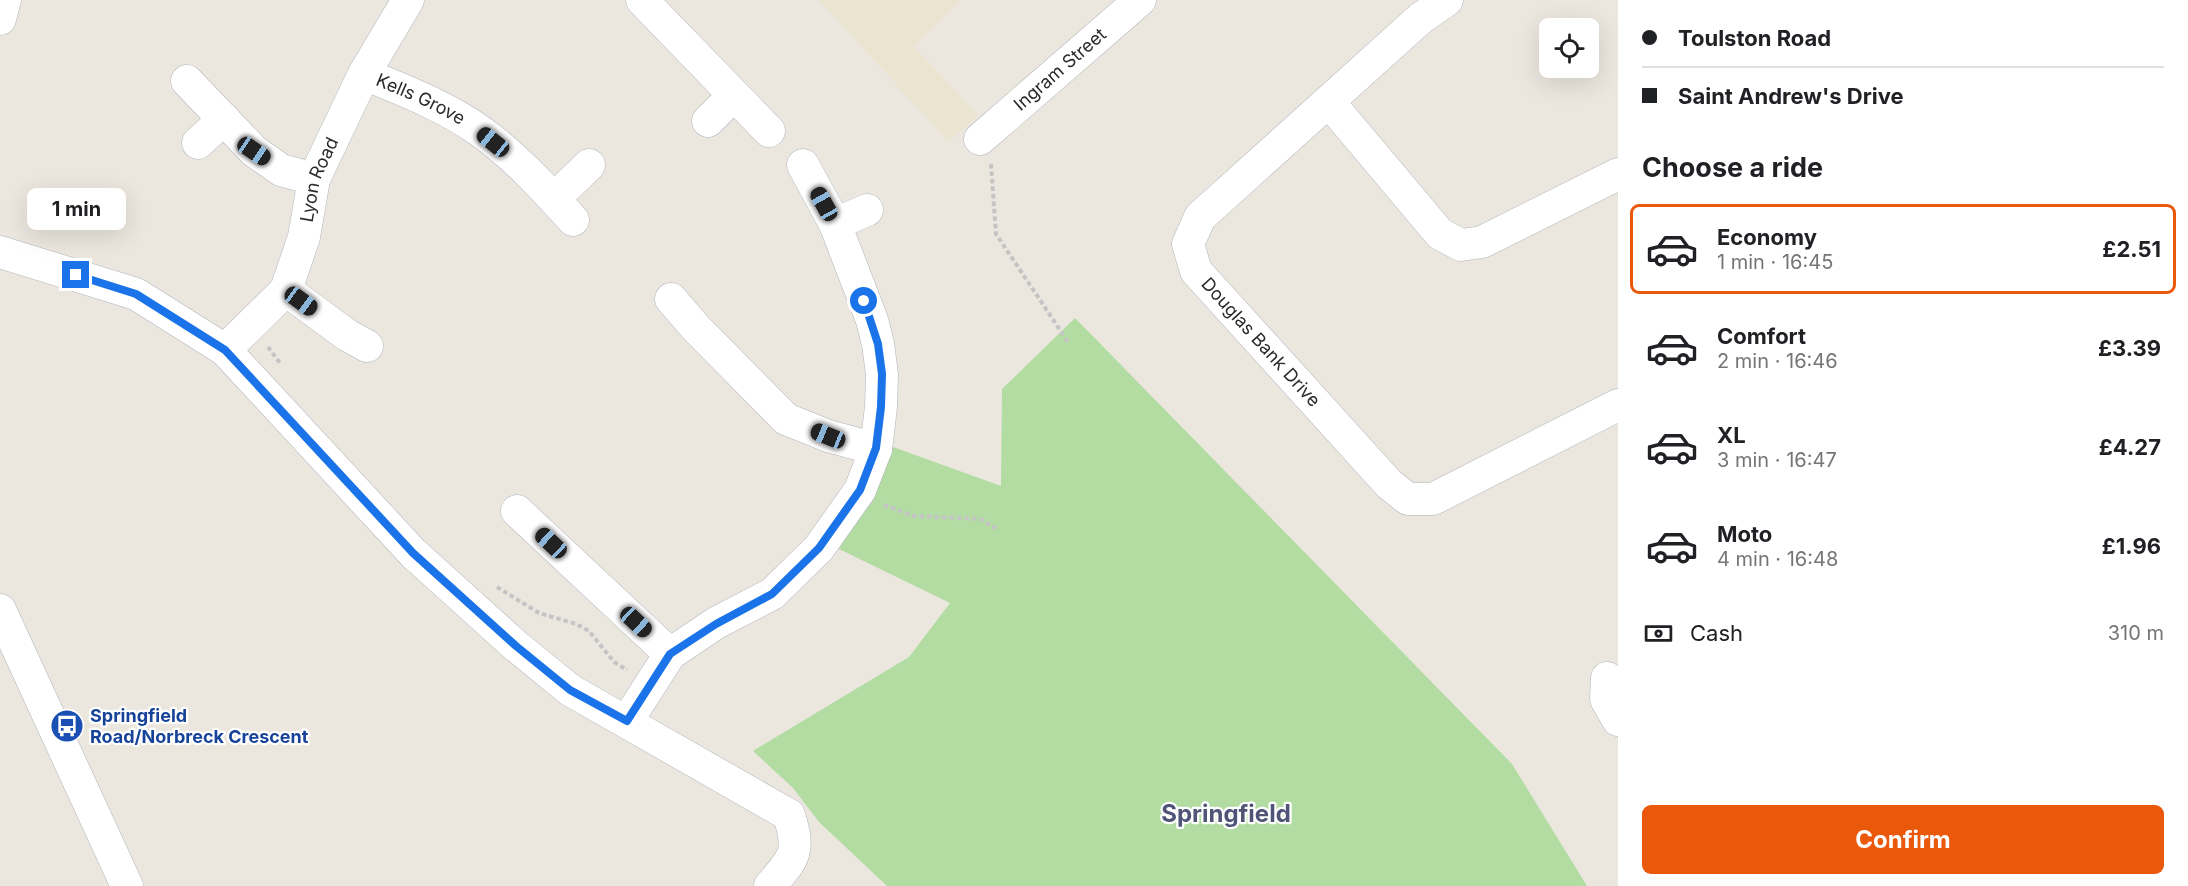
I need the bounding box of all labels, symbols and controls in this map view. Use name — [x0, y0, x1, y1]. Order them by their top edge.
map controls — [1539, 18, 1599, 78]
button: locate — [1539, 18, 1599, 78]
street label: Ingram Street — [1009, 23, 1110, 115]
text: Toulston Road — [1678, 25, 1831, 51]
street label: Kells Grove — [373, 69, 469, 129]
text: Saint Andrew's Drive — [1678, 83, 1904, 109]
car — [473, 124, 513, 160]
car — [234, 133, 274, 169]
street label: Lyon Road — [296, 134, 342, 224]
text: Choose a ride — [1642, 151, 1823, 184]
car — [807, 184, 841, 224]
callout: 1 min — [26, 188, 125, 230]
text: 1 min — [52, 197, 101, 221]
icon: car — [1645, 222, 1699, 276]
text: Economy — [1717, 224, 1817, 250]
text: £2.51 — [2102, 236, 2161, 262]
text: 1 min · 16:45 — [1717, 250, 1833, 274]
route end — [62, 261, 89, 288]
street label: Douglas Bank Drive — [1197, 273, 1325, 411]
car — [281, 283, 321, 319]
route start — [850, 287, 877, 314]
icon: car — [1645, 321, 1699, 375]
text: Comfort — [1717, 323, 1806, 349]
text: £3.39 — [2098, 335, 2161, 361]
text: 2 min · 16:46 — [1717, 349, 1838, 373]
icon: car — [1645, 420, 1699, 474]
car — [808, 421, 848, 451]
text: XL — [1717, 422, 1746, 448]
text: £4.27 — [2099, 434, 2161, 460]
text: 3 min · 16:47 — [1717, 448, 1837, 472]
icon: car — [1645, 519, 1699, 573]
text: Moto — [1717, 521, 1772, 547]
car — [532, 524, 570, 562]
text: £1.96 — [2102, 533, 2161, 559]
text: 4 min · 16:48 — [1717, 547, 1838, 571]
car — [617, 603, 655, 641]
icon: cash — [1642, 617, 1675, 650]
text: Cash — [1690, 620, 1743, 646]
text: 310 m — [2108, 621, 2164, 645]
place label: Springfield Road/Norbreck Crescent — [90, 705, 309, 747]
bus stop icon: Springfield Road/Norbreck Crescent — [49, 708, 85, 744]
district label: Springfield — [1161, 799, 1291, 828]
button: Confirm — [1642, 805, 2164, 874]

